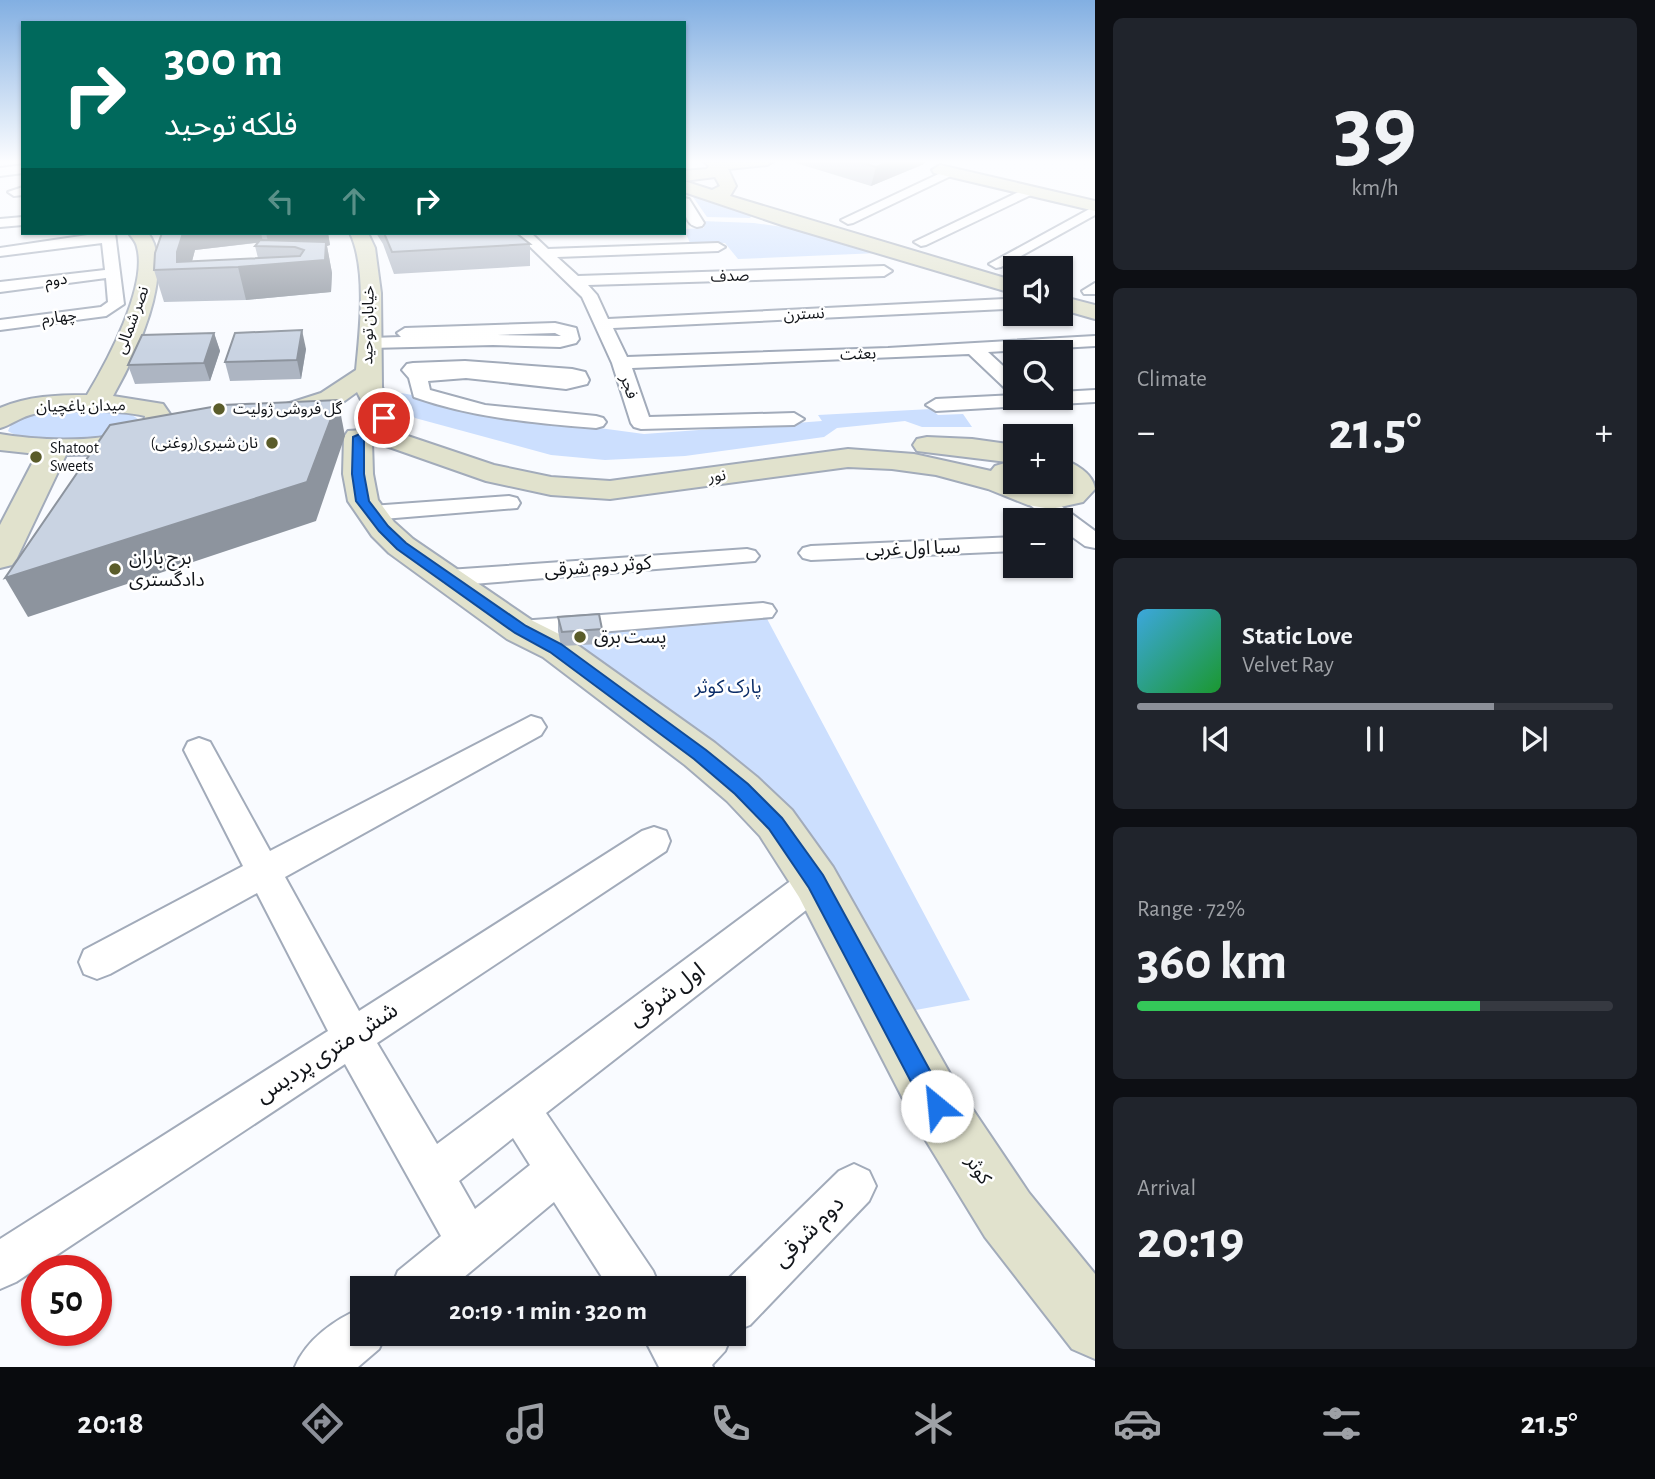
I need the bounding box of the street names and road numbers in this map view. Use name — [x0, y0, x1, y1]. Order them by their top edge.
street label: صدف — [710, 267, 750, 285]
street label: دوم — [44, 271, 69, 293]
street label: نصر شمالی — [112, 284, 153, 356]
street label: خیابان توحید — [359, 285, 378, 365]
street label: نسترن — [783, 305, 825, 324]
street label: چهارم — [41, 307, 78, 331]
street label: بعثت — [840, 345, 876, 363]
street label: فجر — [616, 372, 640, 401]
street label: میدان یاغچیان — [36, 397, 126, 417]
street label: نور — [706, 467, 727, 486]
street label: سبا اول غربی — [865, 538, 961, 561]
street label: کوثر دوم شرقی — [544, 554, 654, 584]
street label: اول شرقی — [624, 959, 710, 1032]
street label: شش متری پردیس — [252, 999, 403, 1109]
street label: کوثر — [960, 1151, 995, 1189]
street label: دوم شرقی — [769, 1192, 852, 1275]

